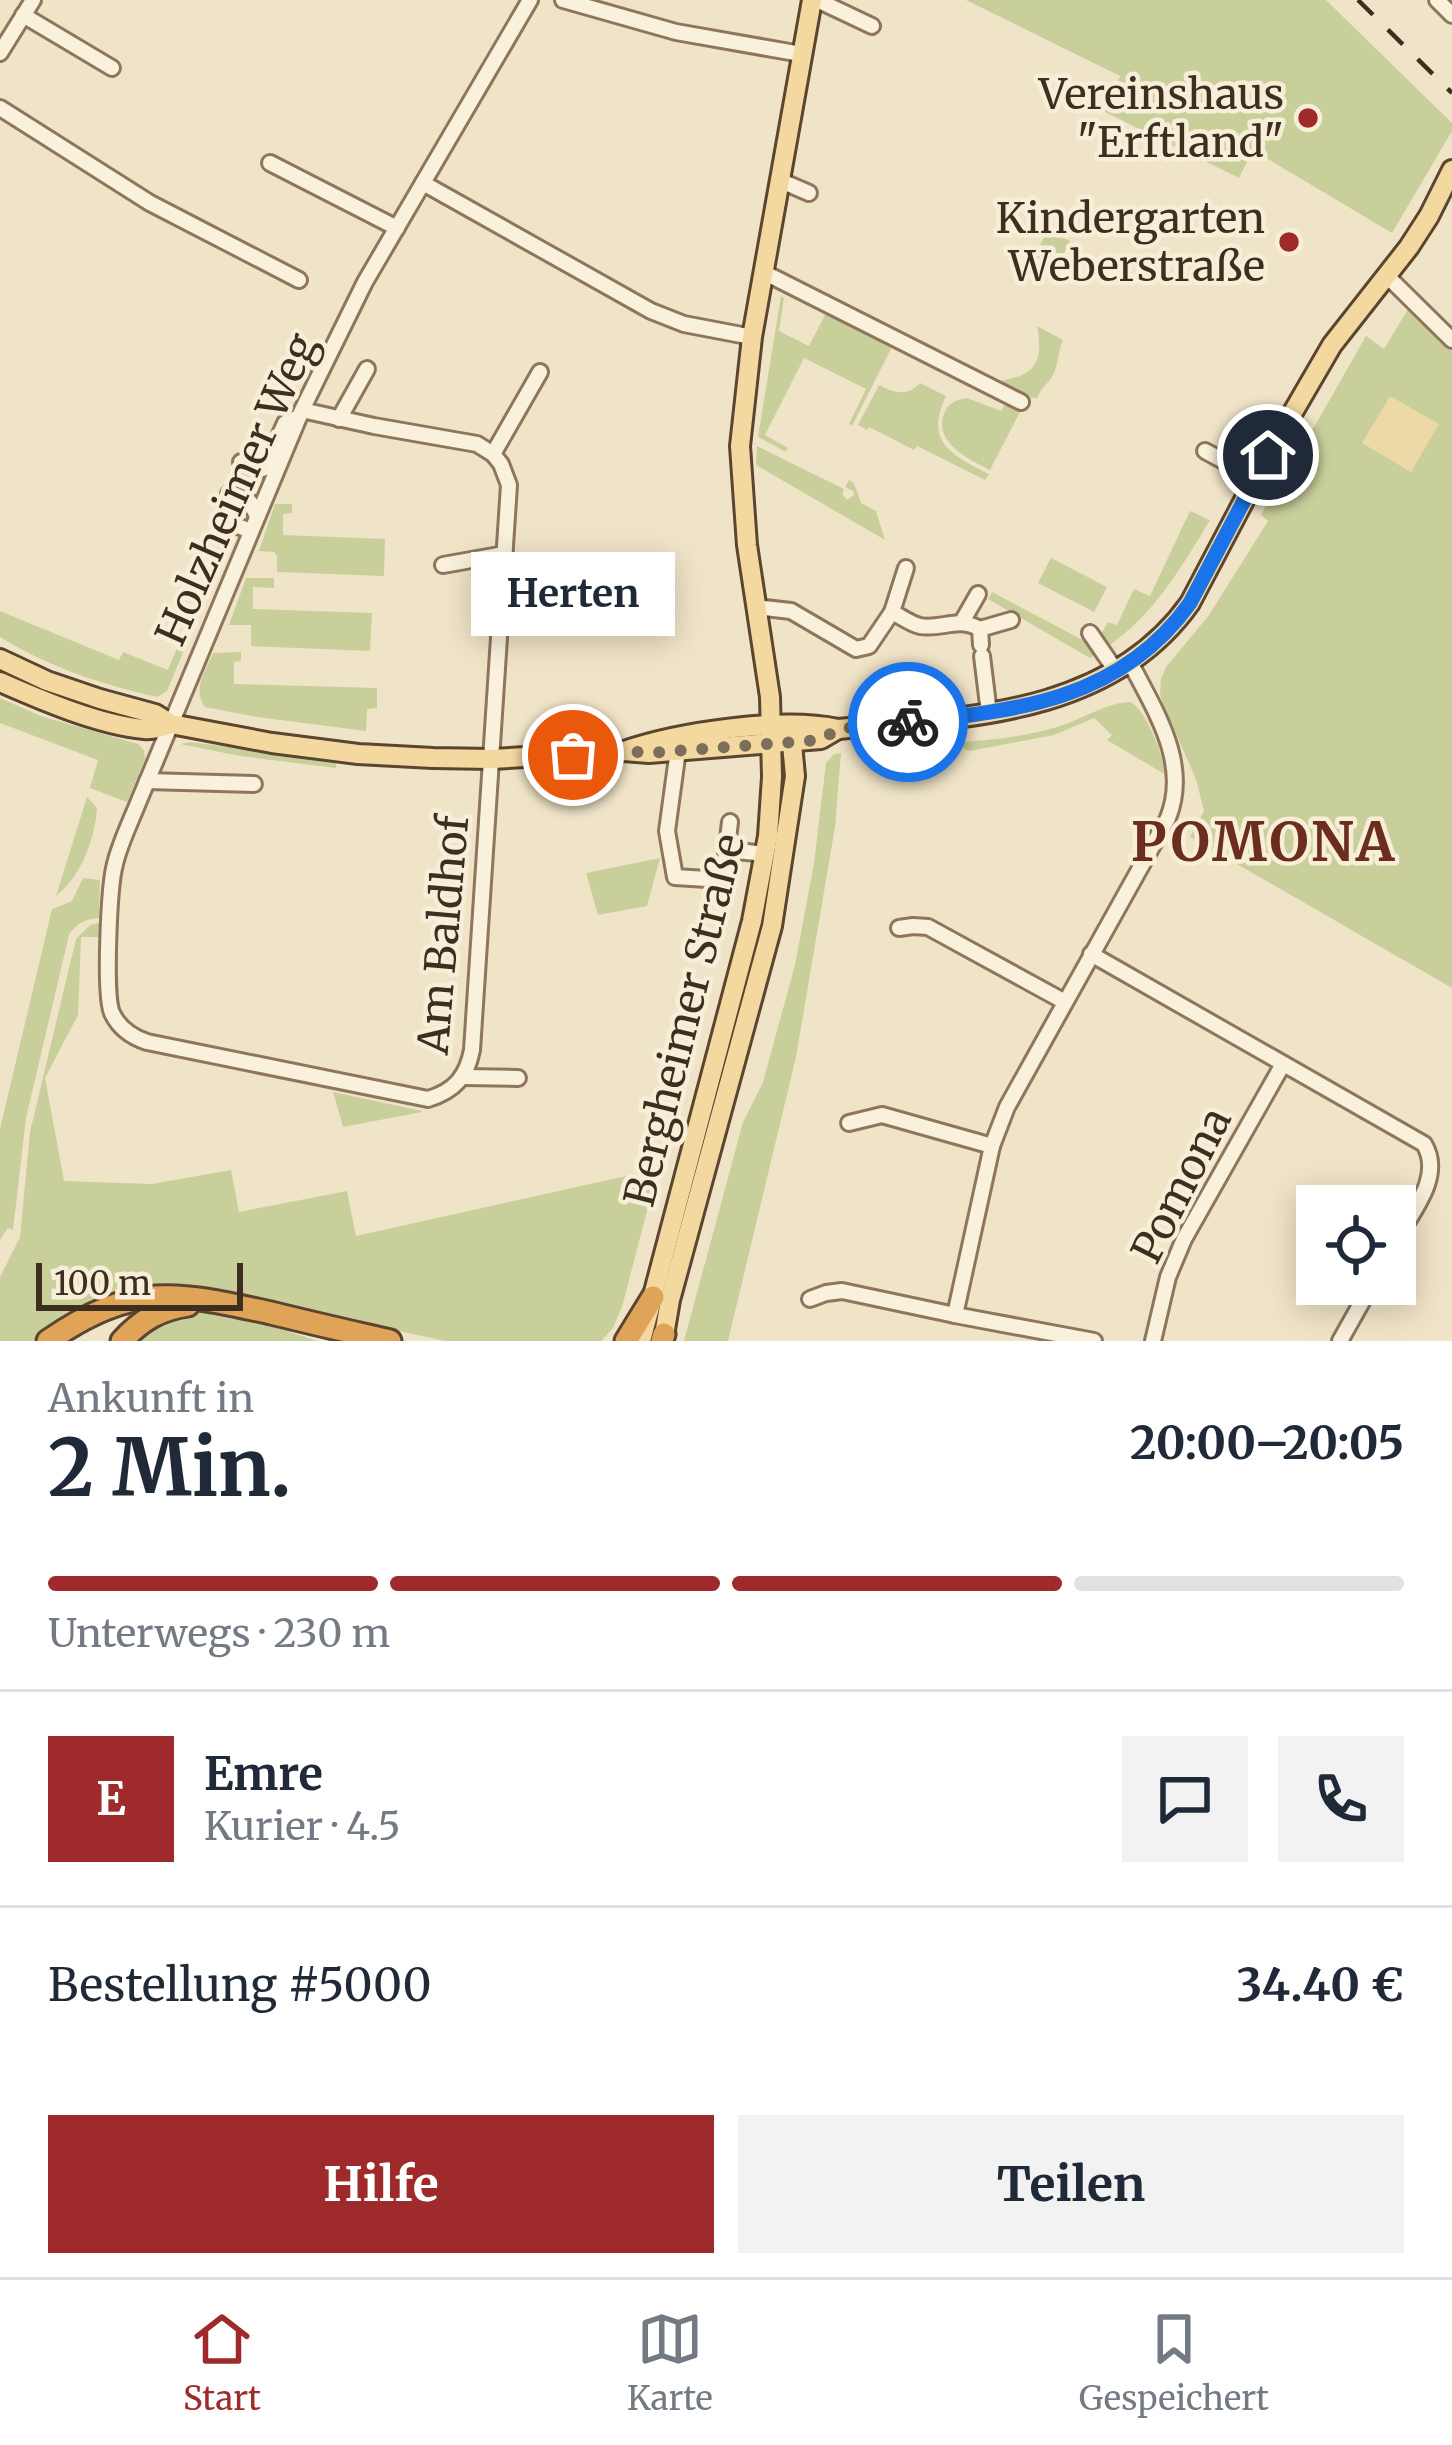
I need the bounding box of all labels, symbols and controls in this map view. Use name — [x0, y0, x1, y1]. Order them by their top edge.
place label: Vereinshaus "Erftland" — [1038, 68, 1284, 168]
marker: Vereinshaus "Erftland" — [1295, 105, 1321, 131]
place label: Kindergarten Weberstraße — [996, 192, 1265, 292]
marker: Kindergarten Weberstraße — [1276, 229, 1302, 255]
street label: Holzheimer Weg — [144, 325, 329, 653]
pin — [1217, 404, 1319, 506]
icon: home — [1235, 422, 1301, 488]
callout: Herten — [471, 551, 675, 635]
text: Herten — [507, 569, 639, 618]
courier — [848, 662, 968, 782]
icon: bike — [875, 689, 941, 755]
pin — [522, 704, 624, 806]
icon: bag — [540, 722, 606, 788]
district label: POMONA — [1131, 808, 1397, 876]
street label: Am Baldhof — [407, 811, 480, 1057]
street label: Bergheimer Straße — [613, 829, 756, 1212]
street label: Pomona — [1120, 1099, 1242, 1271]
map controls — [1296, 1185, 1416, 1305]
button: locate — [1296, 1185, 1416, 1305]
scale bar — [36, 1257, 243, 1310]
text: 100 m — [54, 1263, 151, 1304]
text: Ankunft in — [48, 1374, 254, 1423]
text: 20:00–20:05 — [1130, 1415, 1404, 1471]
text: 2 Min. — [48, 1419, 292, 1517]
text: Unterwegs · 230 m — [48, 1609, 390, 1658]
button: chat — [1122, 1736, 1248, 1862]
button: phone — [1278, 1736, 1404, 1862]
text: Emre — [204, 1746, 323, 1802]
text: E — [96, 1771, 126, 1827]
text: Kurier · 4.5 — [204, 1802, 401, 1851]
text: Bestellung #5000 — [48, 1957, 431, 2013]
text: 34.40 € — [1236, 1957, 1404, 2013]
button: Hilfe — [48, 2115, 714, 2253]
button: Teilen — [738, 2115, 1404, 2253]
tab: Start — [183, 2306, 261, 2419]
tab: Karte — [627, 2306, 713, 2419]
tab: Gespeichert — [1079, 2306, 1269, 2419]

